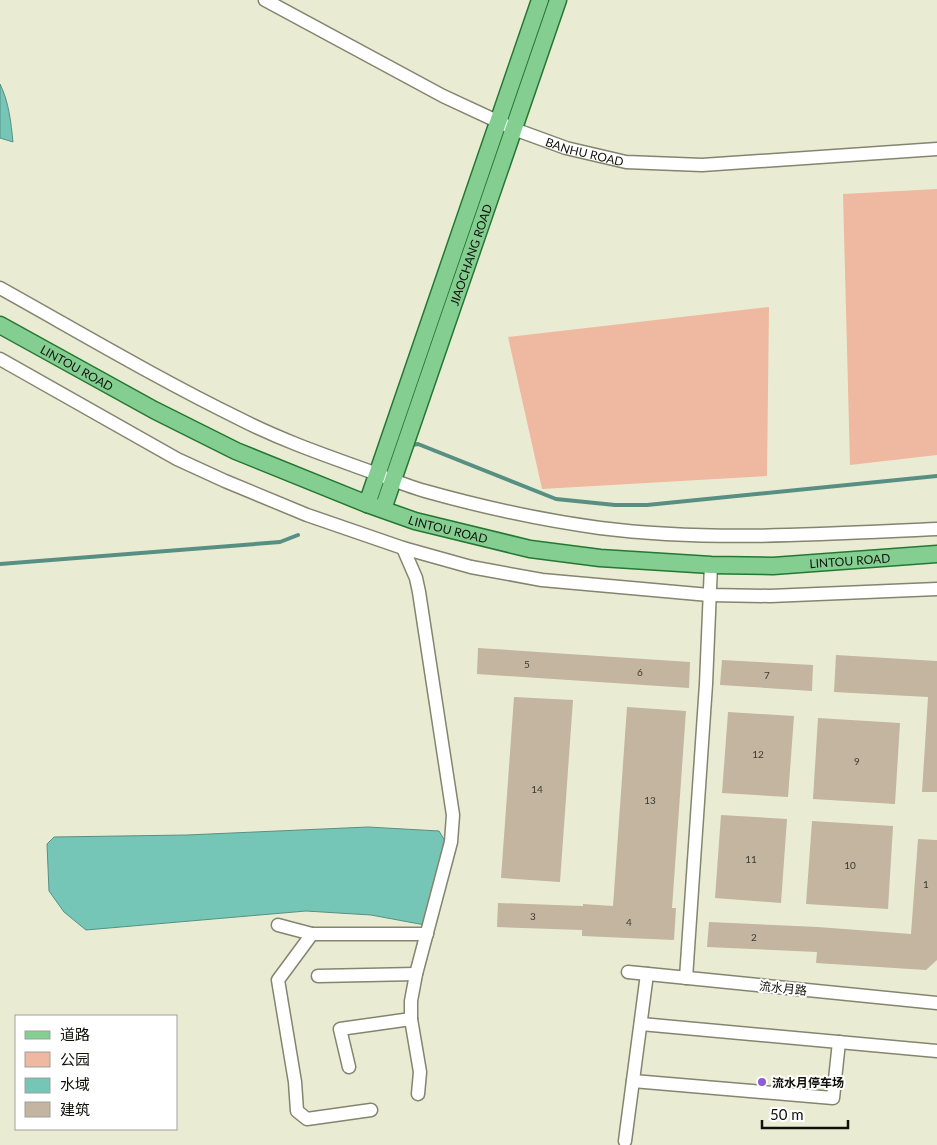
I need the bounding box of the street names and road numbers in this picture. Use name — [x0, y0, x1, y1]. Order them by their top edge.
street label: BANHU ROAD — [544, 134, 625, 169]
street label: JIAOCHANG ROAD — [446, 202, 495, 307]
street label: LINTOU ROAD — [38, 341, 116, 394]
street label: LINTOU ROAD — [407, 512, 489, 546]
street label: LINTOU ROAD — [809, 550, 891, 571]
street label: 流水月路 — [758, 978, 808, 998]

